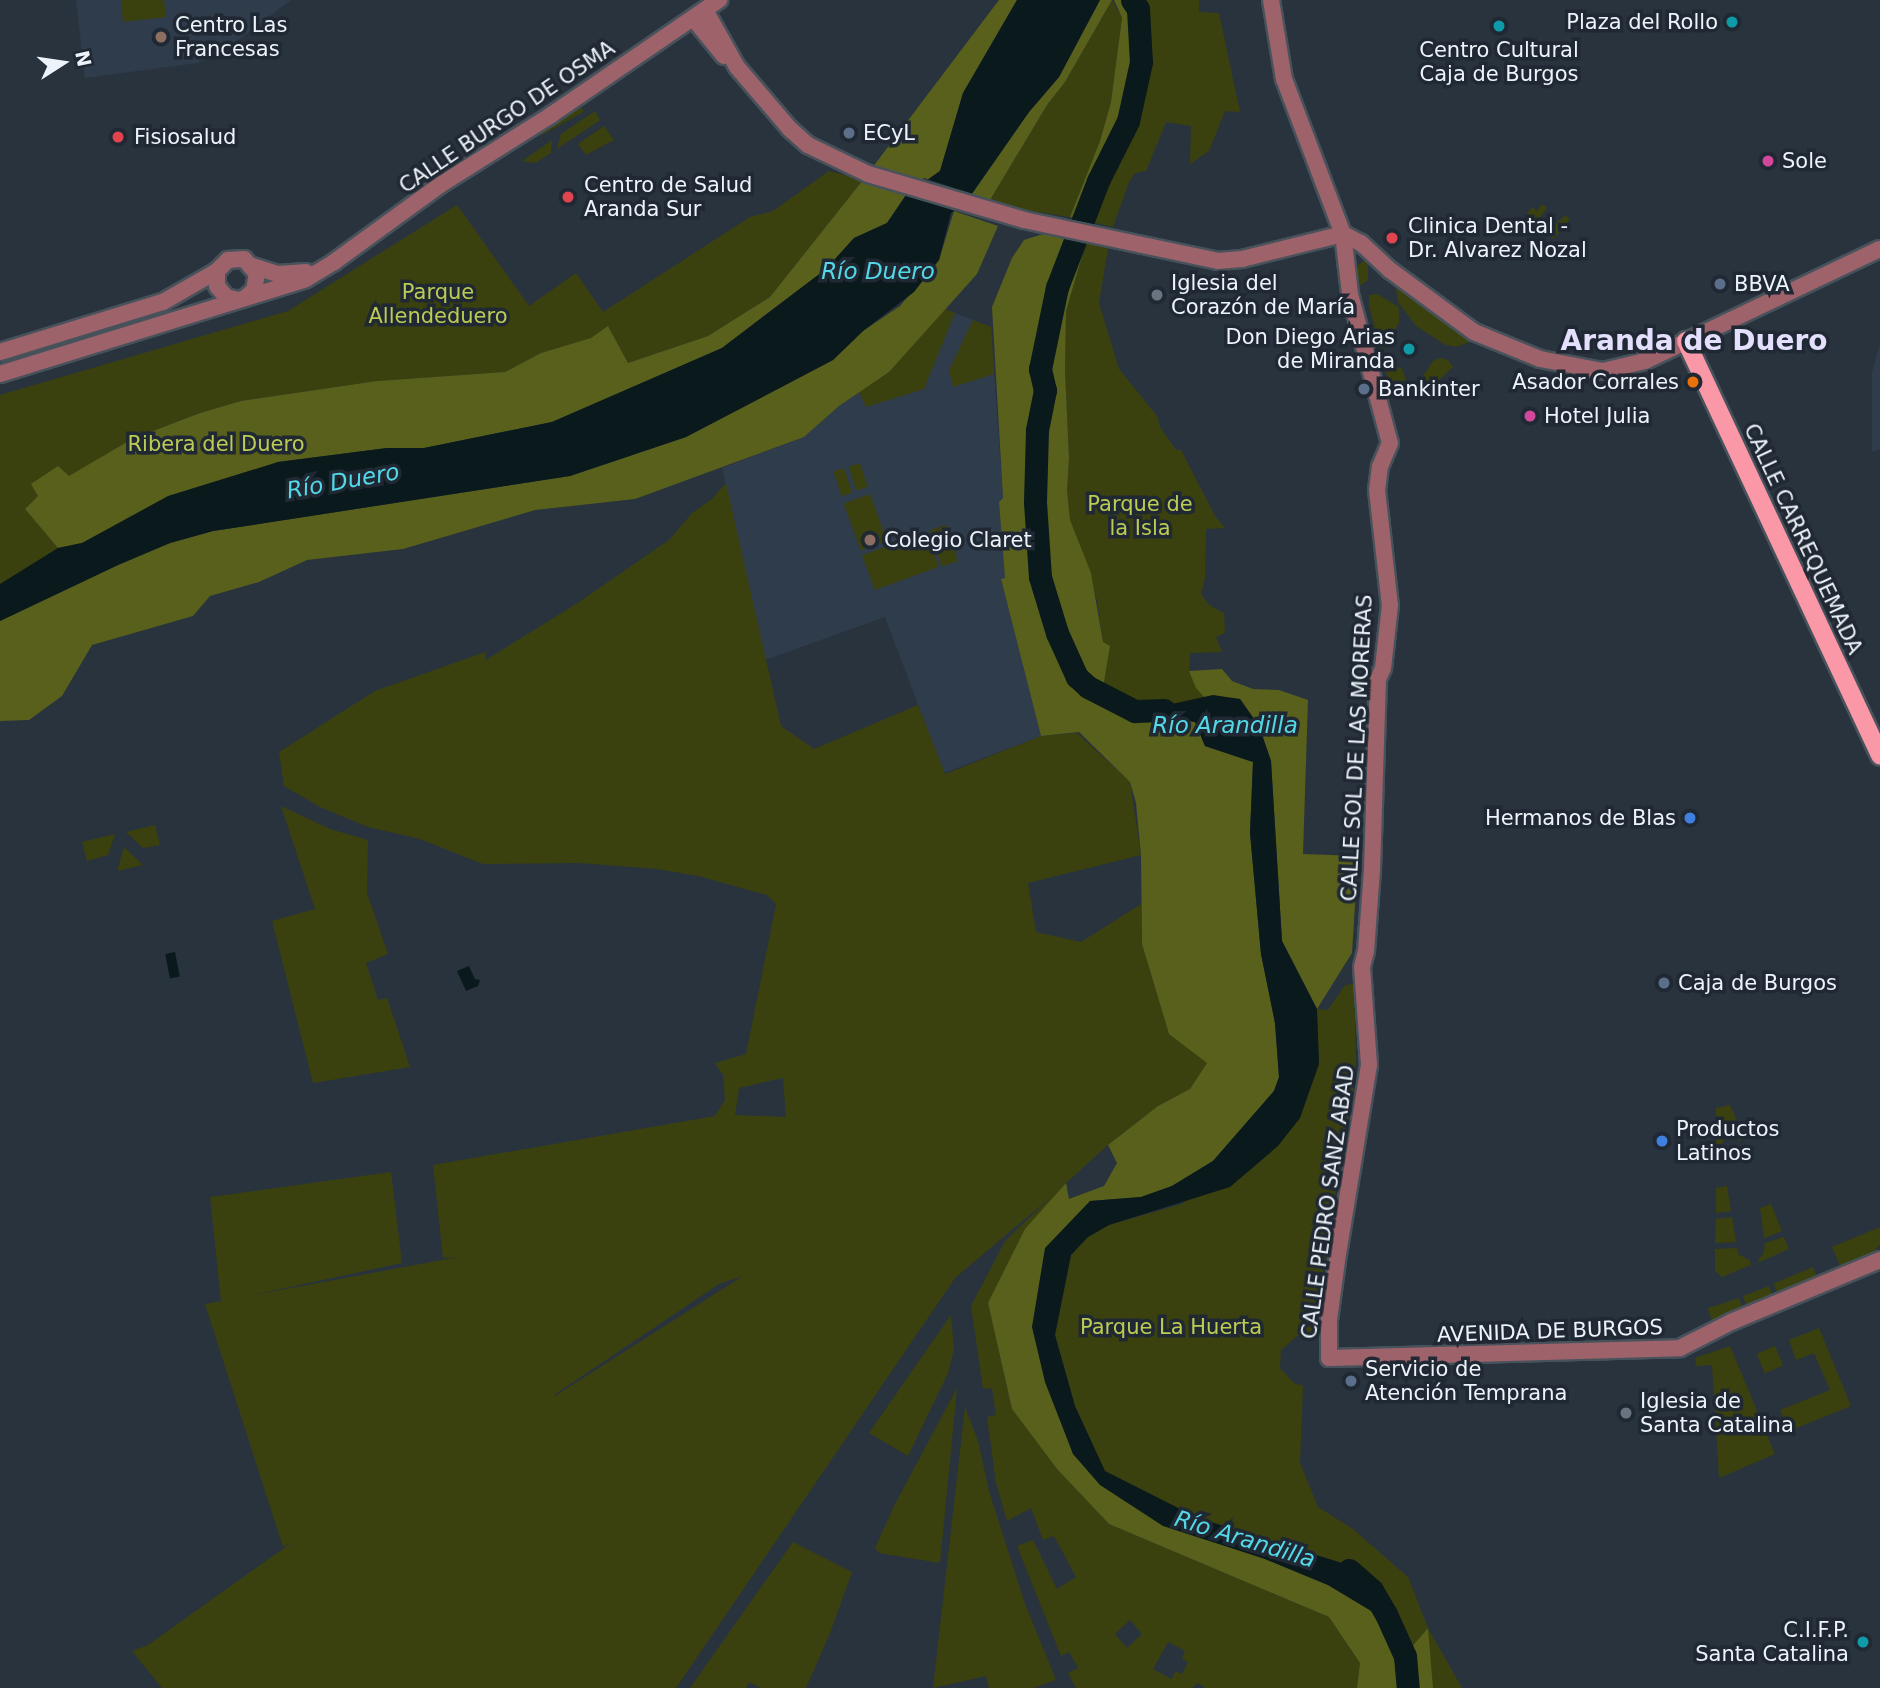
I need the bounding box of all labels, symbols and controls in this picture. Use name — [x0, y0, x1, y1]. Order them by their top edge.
place label: Plaza del Rollo — [1566, 9, 1718, 35]
place label: Centro Las Francesas — [175, 12, 287, 62]
marker: Plaza del Rollo — [1724, 14, 1740, 30]
marker: Centro Cultural Caja de Burgos — [1491, 18, 1507, 34]
north arrow — [28, 28, 98, 98]
marker: Centro Las Francesas — [153, 29, 169, 45]
street label: CALLE BURGO DE OSMA — [394, 35, 620, 199]
place label: Centro Cultural Caja de Burgos — [1419, 37, 1579, 87]
text: N — [71, 49, 96, 69]
place label: ECyL — [863, 120, 915, 146]
place label: Fisiosalud — [134, 124, 236, 150]
marker: ECyL — [841, 125, 857, 141]
marker: Fisiosalud — [108, 127, 128, 147]
place label: Sole — [1782, 148, 1827, 174]
marker: Sole — [1760, 153, 1776, 169]
place label: Centro de Salud Aranda Sur — [584, 172, 752, 222]
marker: Centro de Salud Aranda Sur — [558, 187, 578, 207]
place label: Clinica Dental - Dr. Alvarez Nozal — [1408, 213, 1587, 263]
marker: Clinica Dental - Dr. Alvarez Nozal — [1382, 228, 1402, 248]
water label: Río Duero — [821, 257, 935, 285]
place label: Iglesia del Corazón de María — [1171, 270, 1355, 320]
place label: BBVA — [1734, 271, 1790, 297]
marker: BBVA — [1712, 276, 1728, 292]
park label: Parque Allendeduero — [368, 279, 508, 329]
marker: Iglesia del Corazón de María — [1149, 287, 1165, 303]
place label: Don Diego Arias de Miranda — [1226, 324, 1395, 374]
district label: Aranda de Duero — [1561, 324, 1827, 358]
marker: Don Diego Arias de Miranda — [1401, 341, 1417, 357]
place label: Asador Corrales — [1512, 369, 1679, 395]
marker: Asador Corrales — [1685, 374, 1701, 390]
place label: Bankinter — [1378, 376, 1480, 402]
marker: Bankinter — [1356, 381, 1372, 397]
place label: Hotel Julia — [1544, 403, 1650, 429]
marker: Hotel Julia — [1522, 408, 1538, 424]
street label: CALLE CARREQUEMADA — [1738, 420, 1868, 658]
park label: Ribera del Duero — [127, 431, 305, 457]
water label: Río Duero — [285, 458, 401, 504]
park label: Parque de la Isla — [1087, 491, 1193, 541]
place label: Colegio Claret — [884, 527, 1032, 553]
marker: Colegio Claret — [862, 532, 878, 548]
street label: CALLE SOL DE LAS MORERAS — [1336, 594, 1378, 902]
water label: Río Arandilla — [1152, 711, 1298, 739]
place label: Hermanos de Blas — [1485, 805, 1676, 831]
marker: Hermanos de Blas — [1682, 810, 1698, 826]
place label: Caja de Burgos — [1678, 970, 1837, 996]
marker: Caja de Burgos — [1656, 975, 1672, 991]
street label: CALLE PEDRO SANZ ABAD — [1296, 1063, 1360, 1341]
place label: Productos Latinos — [1676, 1116, 1780, 1166]
marker: Productos Latinos — [1654, 1133, 1670, 1149]
park label: Parque La Huerta — [1080, 1314, 1262, 1340]
street label: AVENIDA DE BURGOS — [1437, 1314, 1663, 1348]
place label: Servicio de Atención Temprana — [1365, 1356, 1567, 1406]
marker: Servicio de Atención Temprana — [1343, 1373, 1359, 1389]
place label: Iglesia de Santa Catalina — [1640, 1388, 1794, 1438]
marker: Iglesia de Santa Catalina — [1618, 1405, 1634, 1421]
water label: Río Arandilla — [1171, 1505, 1319, 1573]
place label: C.I.F.P. Santa Catalina — [1695, 1617, 1849, 1667]
marker: C.I.F.P. Santa Catalina — [1855, 1634, 1871, 1650]

